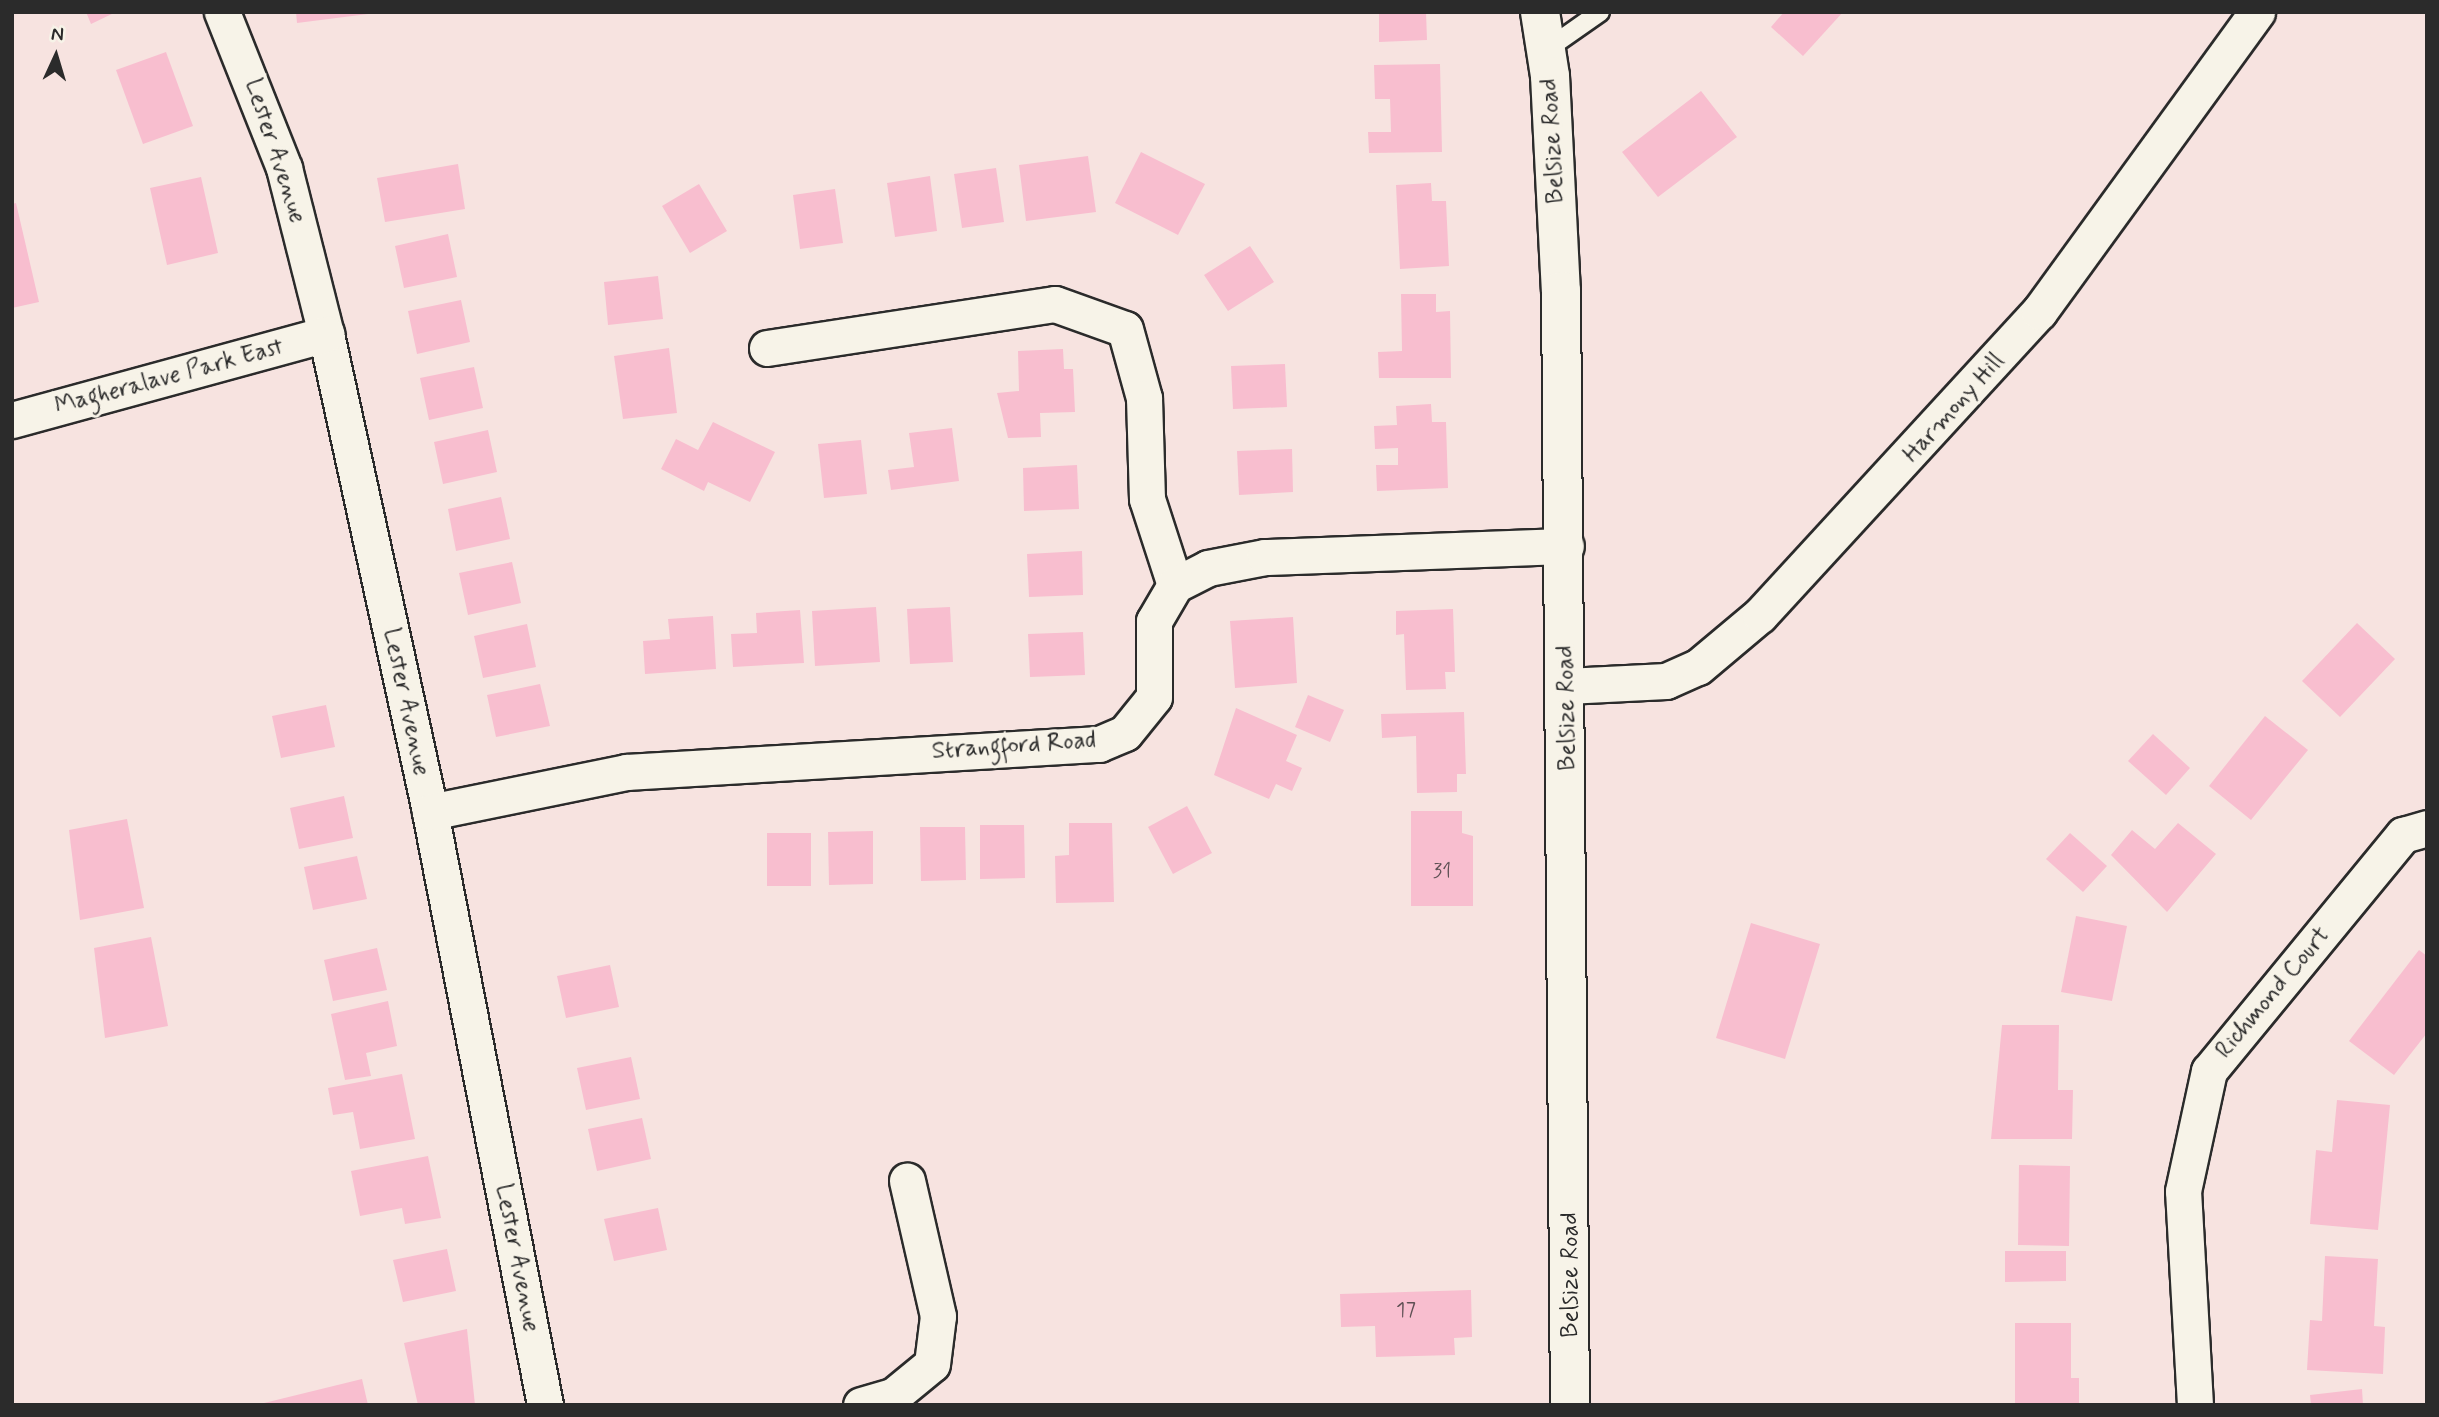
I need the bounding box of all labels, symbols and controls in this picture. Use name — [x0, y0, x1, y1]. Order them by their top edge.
north arrow — [21, 21, 91, 91]
text: N — [50, 22, 65, 47]
street label: Lester Avenue — [239, 77, 311, 225]
street label: Belsize Road — [1535, 78, 1571, 204]
street label: Magheralave Park East — [53, 333, 285, 421]
street label: Harmony Hill — [1898, 348, 2010, 468]
street label: Lester Avenue — [377, 627, 435, 777]
street label: Belsize Road — [1552, 645, 1582, 771]
street label: Strangford Road — [932, 726, 1096, 766]
house number: 31 — [1433, 858, 1451, 884]
street label: Richmond Court — [2210, 922, 2336, 1064]
street label: Lester Avenue — [489, 1183, 545, 1333]
street label: Belsize Road — [1557, 1212, 1585, 1338]
house number: 17 — [1396, 1297, 1416, 1323]

